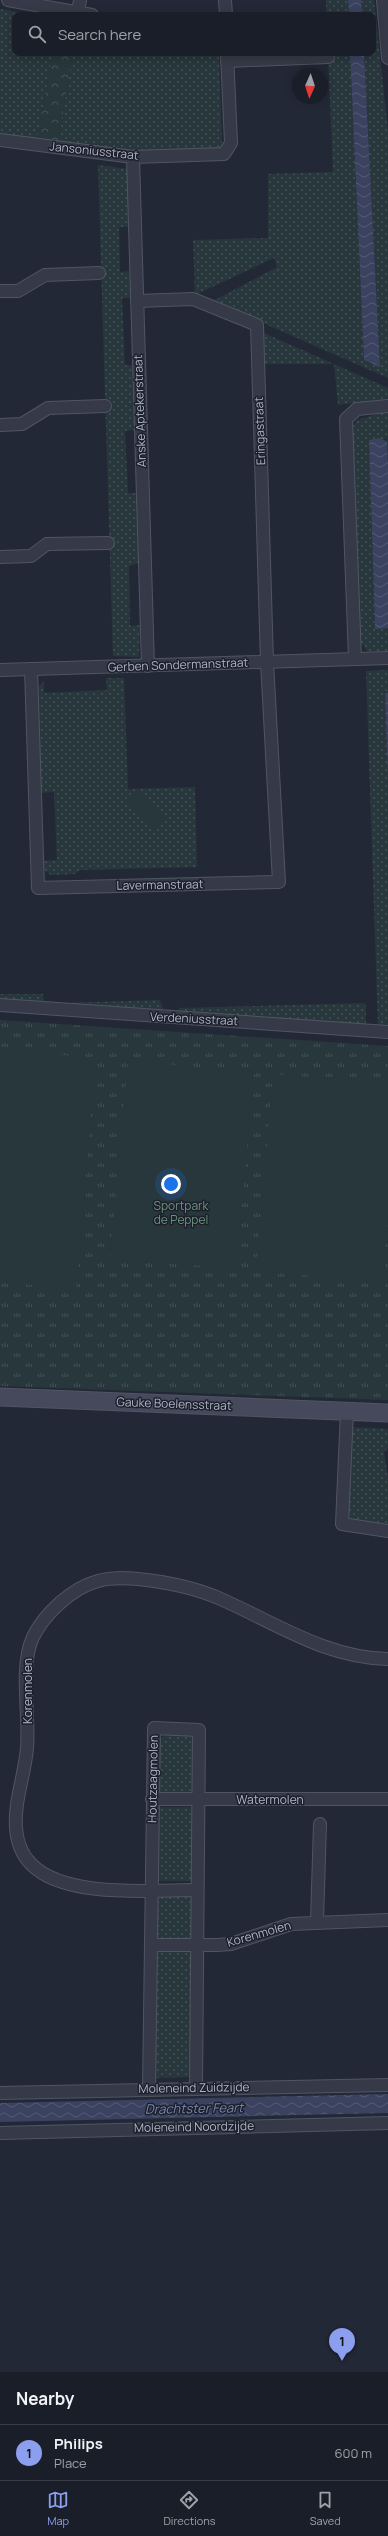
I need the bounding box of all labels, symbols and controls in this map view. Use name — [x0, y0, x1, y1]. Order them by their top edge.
search box — [12, 12, 376, 56]
icon: search — [26, 23, 48, 45]
text: Search here — [58, 24, 141, 45]
north arrow — [292, 68, 328, 104]
street label: Jansoniusstraat — [49, 137, 140, 164]
street label: Anske Aptekerstraat — [129, 354, 150, 468]
street label: Eringastraat — [250, 396, 269, 465]
street label: Gerben Sondermanstraat — [107, 654, 249, 675]
street label: Lavermanstraat — [116, 875, 204, 894]
street label: Verdeniusstraat — [149, 1008, 239, 1029]
your location — [161, 1174, 181, 1194]
park label: Sportpark de Peppel — [154, 1197, 209, 1228]
street label: Gauke Boelensstraat — [116, 1393, 232, 1414]
street label: Korenmolen — [19, 1658, 36, 1724]
street label: Houtzaagmolen — [143, 1735, 162, 1823]
street label: Watermolen — [236, 1791, 304, 1808]
street label: Korenmolen — [225, 1916, 293, 1951]
street label: Moleneind Zuidzijde — [138, 2078, 250, 2097]
water label: Drachtster Feart — [145, 2098, 245, 2118]
street label: Moleneind Noordzijde — [134, 2117, 254, 2136]
pin: 1 — [329, 2328, 355, 2361]
text: Nearby — [16, 2387, 74, 2410]
text: Philips — [54, 2433, 103, 2454]
text: 1 — [26, 2444, 32, 2462]
text: 600 m — [334, 2444, 372, 2462]
text: Place — [54, 2454, 87, 2472]
tab: Map — [47, 2489, 69, 2528]
tab: Directions — [163, 2489, 216, 2528]
tab: Saved — [310, 2489, 341, 2528]

